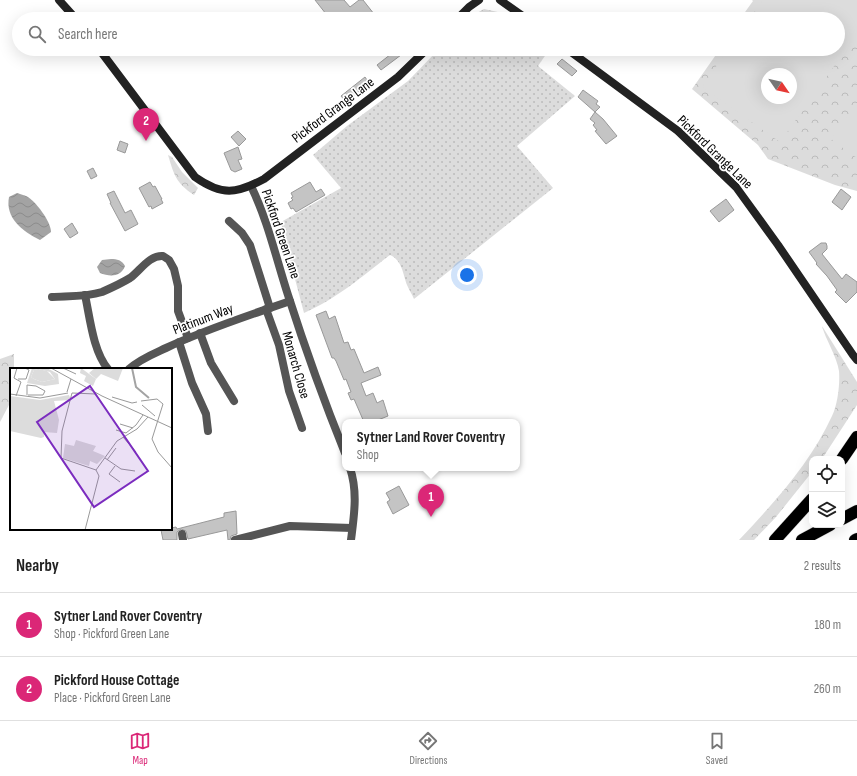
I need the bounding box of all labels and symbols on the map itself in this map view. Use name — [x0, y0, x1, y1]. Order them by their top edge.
north arrow — [761, 68, 797, 104]
street label: Pickford Grange Lane — [288, 74, 378, 146]
pin: 2 — [133, 108, 159, 141]
street label: Pickford Grange Lane — [674, 112, 756, 192]
street label: Pickford Green Lane — [258, 187, 304, 281]
your location — [457, 265, 477, 285]
street label: Platinum Way — [170, 300, 236, 338]
street label: Monarch Close — [278, 330, 314, 400]
inset map — [10, 368, 172, 530]
pin: 1 — [418, 484, 444, 517]

